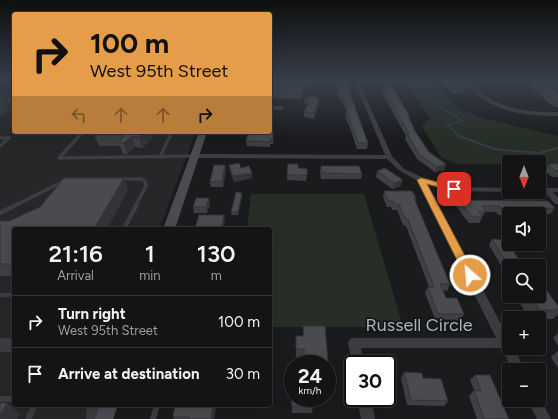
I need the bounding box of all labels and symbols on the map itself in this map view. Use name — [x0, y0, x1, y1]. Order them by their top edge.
north arrow — [502, 155, 546, 199]
pin — [437, 172, 471, 206]
position arrow — [449, 254, 491, 296]
street label: Russell Circle — [365, 314, 473, 336]
speed limit sign: 30 — [344, 355, 396, 407]

